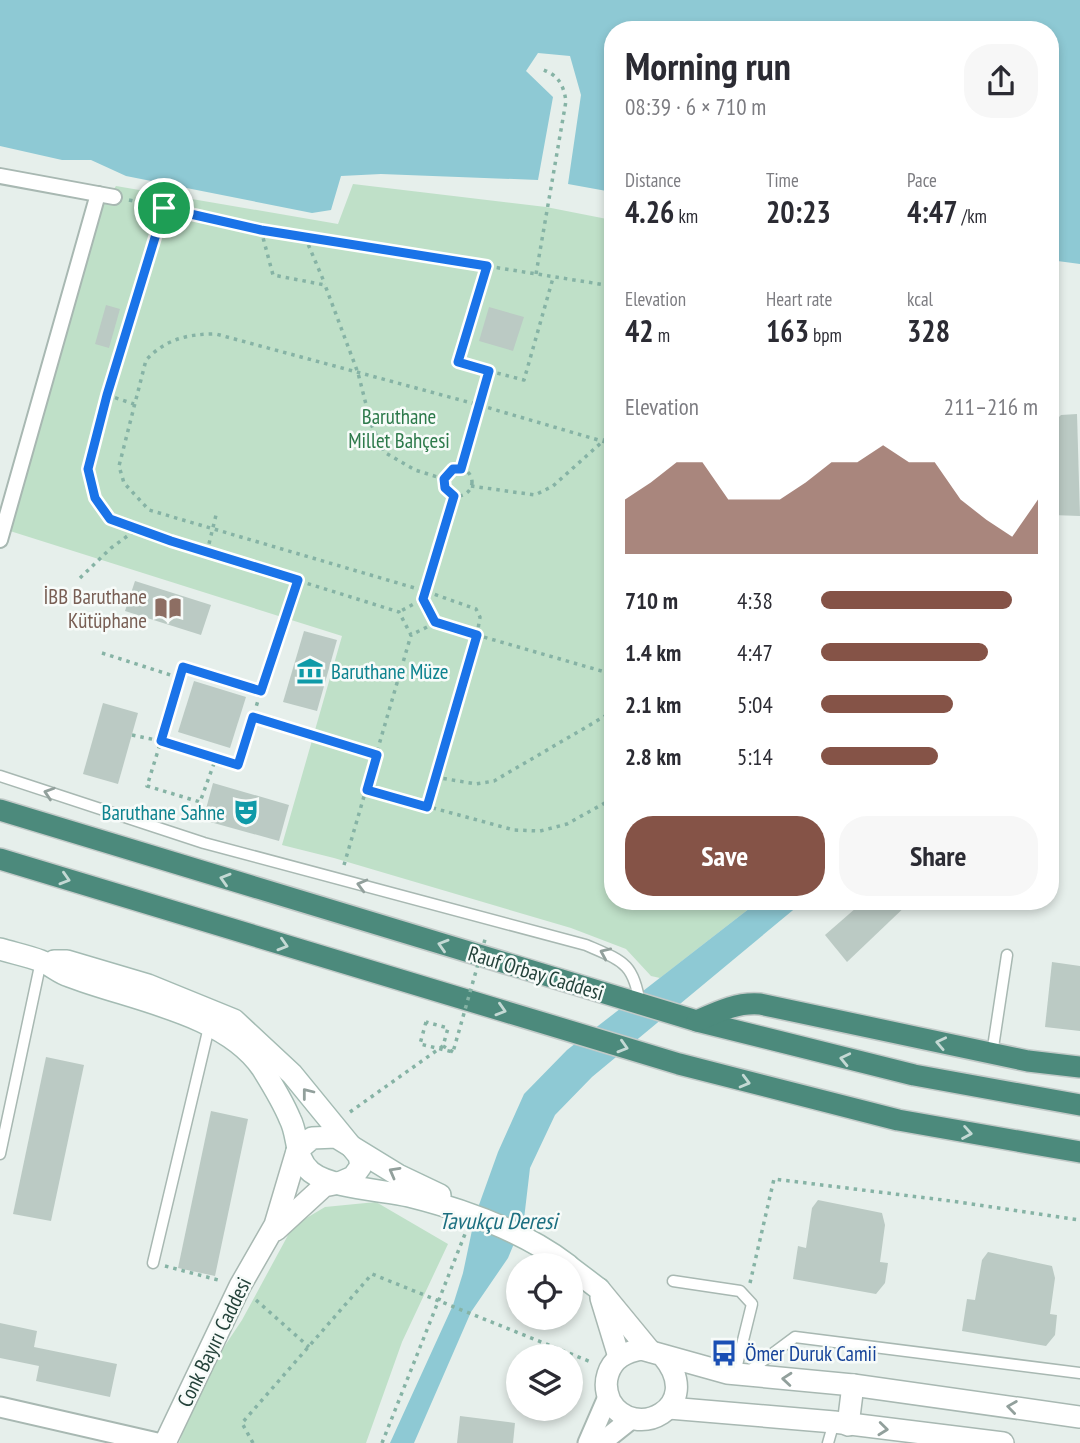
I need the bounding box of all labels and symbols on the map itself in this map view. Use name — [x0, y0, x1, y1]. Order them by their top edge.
pin — [134, 178, 194, 238]
park label: Baruthane Millet Bahçesi — [348, 403, 450, 454]
place label: İBB Baruthane Kütüphane — [43, 583, 147, 634]
library icon: İBB Baruthane Kütüphane — [153, 593, 183, 623]
museum icon: Baruthane Müze — [295, 656, 325, 686]
place label: Baruthane Müze — [331, 658, 448, 685]
one-way arrow — [43, 787, 55, 802]
theatre icon: Baruthane Sahne — [231, 797, 261, 827]
place label: Baruthane Sahne — [102, 799, 225, 826]
one-way arrow — [59, 870, 71, 885]
one-way arrow — [220, 872, 232, 887]
one-way arrow — [356, 879, 368, 893]
one-way arrow — [277, 936, 289, 951]
one-way arrow — [437, 939, 450, 953]
street label: Rauf Orbay Caddesi — [465, 940, 607, 1006]
one-way arrow — [599, 947, 612, 961]
one-way arrow — [495, 1002, 507, 1017]
one-way arrow — [935, 1036, 947, 1051]
one-way arrow — [617, 1039, 629, 1054]
one-way arrow — [839, 1052, 851, 1067]
one-way arrow — [739, 1074, 751, 1088]
one-way arrow — [302, 1088, 315, 1101]
one-way arrow — [961, 1125, 972, 1140]
one-way arrow — [388, 1167, 401, 1180]
water label: Tavukçu Deresi — [439, 1206, 560, 1235]
street label: Conk Bayırı Caddesi — [171, 1273, 257, 1411]
bus stop icon: Ömer Duruk Camii — [709, 1338, 739, 1368]
place label: Ömer Duruk Camii — [745, 1340, 877, 1367]
one-way arrow — [781, 1372, 792, 1387]
one-way arrow — [1007, 1400, 1018, 1415]
one-way arrow — [877, 1422, 889, 1437]

